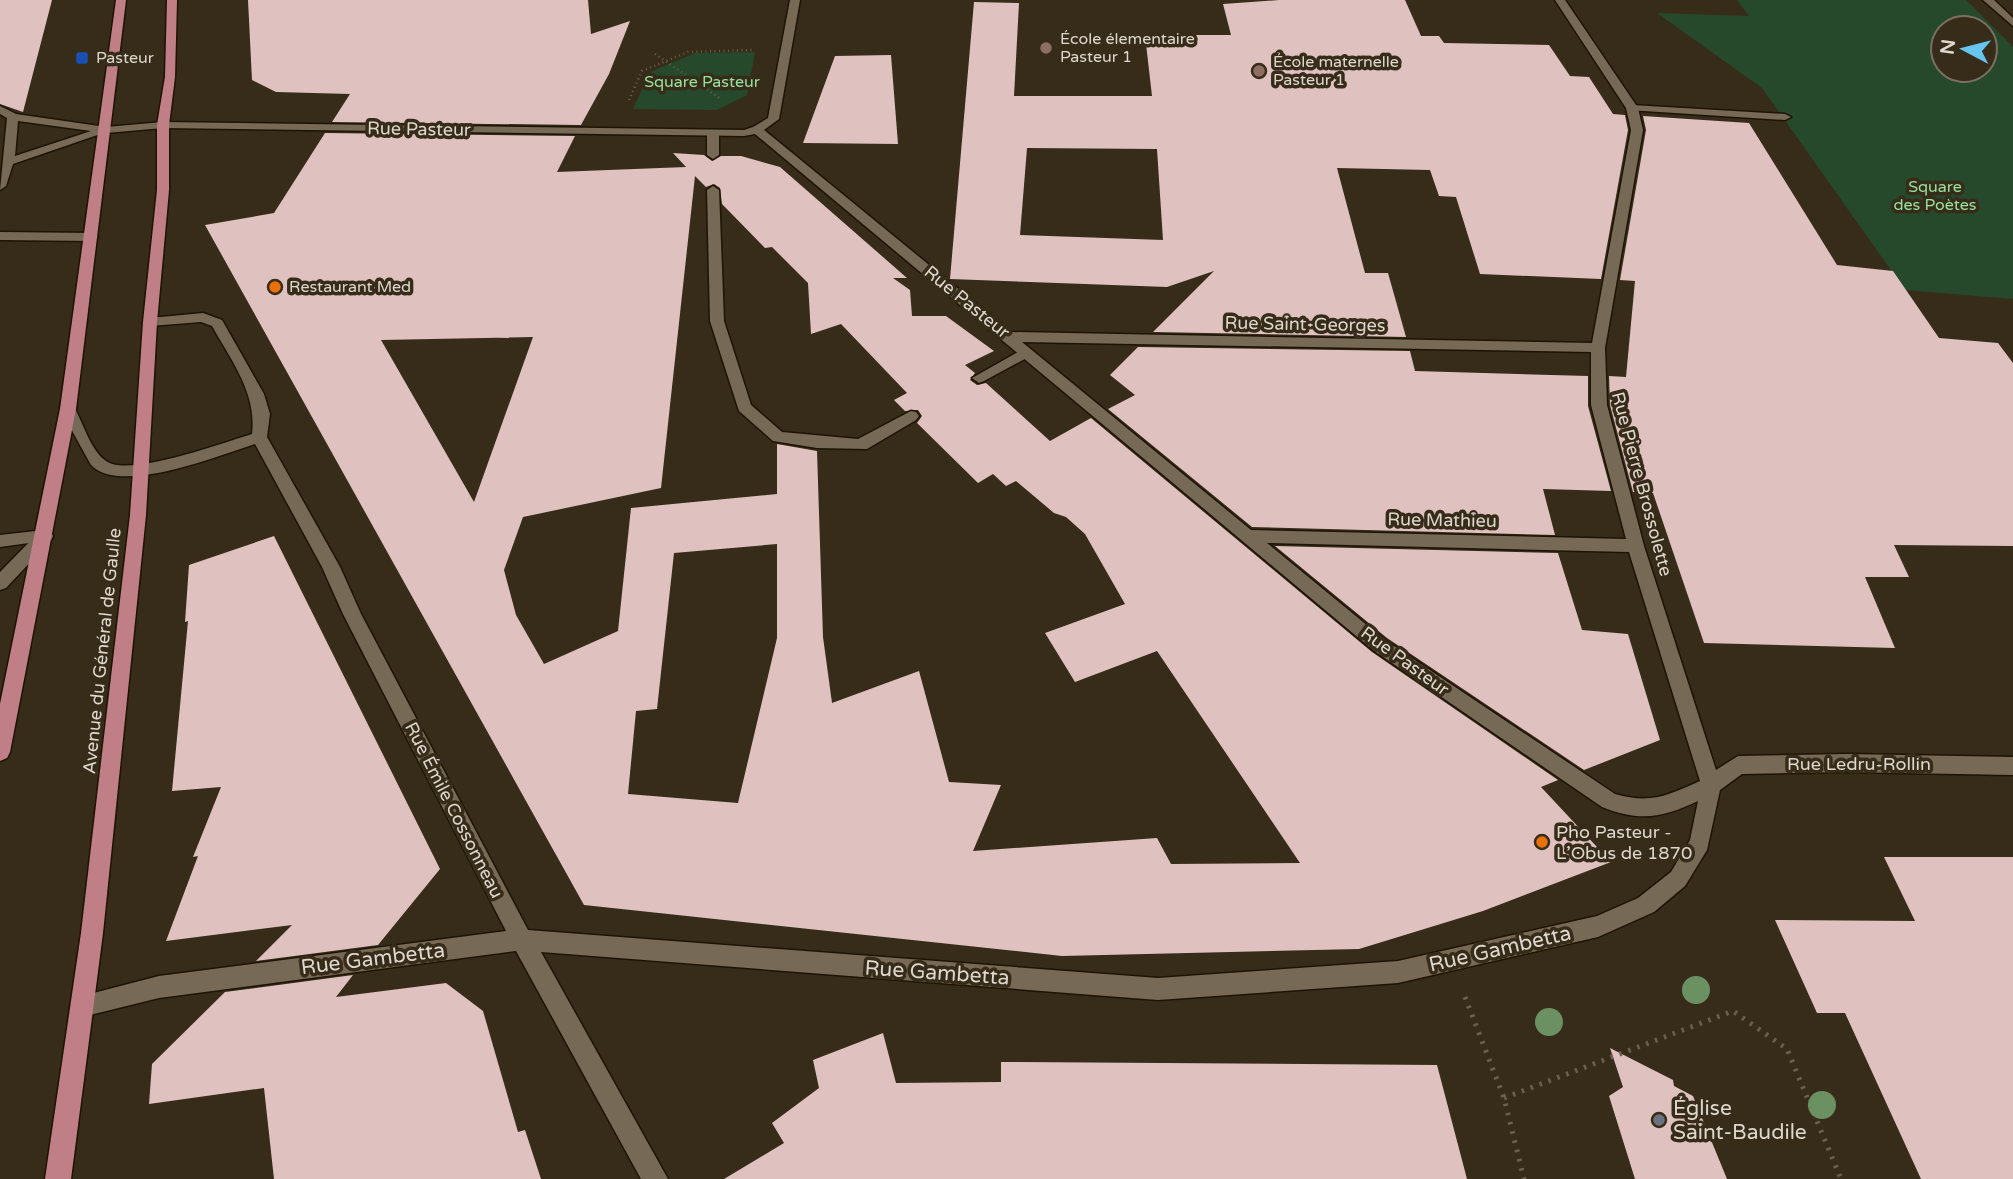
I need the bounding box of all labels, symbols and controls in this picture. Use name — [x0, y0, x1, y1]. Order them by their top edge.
north arrow — [1929, 14, 1999, 84]
place label: École élementaire Pasteur 1 — [1060, 29, 1195, 67]
text: N — [1936, 38, 1960, 56]
marker: École élementaire Pasteur 1 — [1038, 40, 1054, 56]
place label: Pasteur — [96, 48, 155, 68]
marker: Pasteur — [74, 50, 90, 66]
place label: École maternelle Pasteur 1 — [1273, 52, 1399, 90]
marker: École maternelle Pasteur 1 — [1251, 63, 1267, 79]
park label: Square Pasteur — [644, 72, 761, 92]
street label: Rue Pasteur — [367, 117, 471, 141]
park label: Square des Poètes — [1893, 177, 1977, 215]
street label: Rue Pasteur — [920, 261, 1014, 343]
place label: Restaurant Med — [289, 277, 411, 297]
marker: Restaurant Med — [267, 279, 283, 295]
street label: Rue Saint-Georges — [1224, 312, 1386, 336]
street label: Rue Pierre Brossolette — [1607, 389, 1677, 579]
street label: Rue Mathieu — [1387, 508, 1497, 532]
street label: Avenue du Général de Gaulle — [78, 527, 126, 775]
street label: Rue Pasteur — [1357, 622, 1454, 700]
street label: Rue Émile Cossonneau — [400, 718, 508, 902]
street label: Rue Ledru-Rollin — [1787, 753, 1931, 775]
place label: Pho Pasteur - L’Obus de 1870 — [1556, 821, 1692, 864]
marker: Pho Pasteur - L’Obus de 1870 — [1534, 834, 1550, 850]
street label: Rue Gambetta — [1427, 921, 1573, 977]
street label: Rue Gambetta — [299, 938, 447, 980]
street label: Rue Gambetta — [864, 955, 1010, 991]
place label: Église Saint-Baudile — [1673, 1096, 1807, 1145]
marker: Église Saint-Baudile — [1651, 1112, 1667, 1128]

